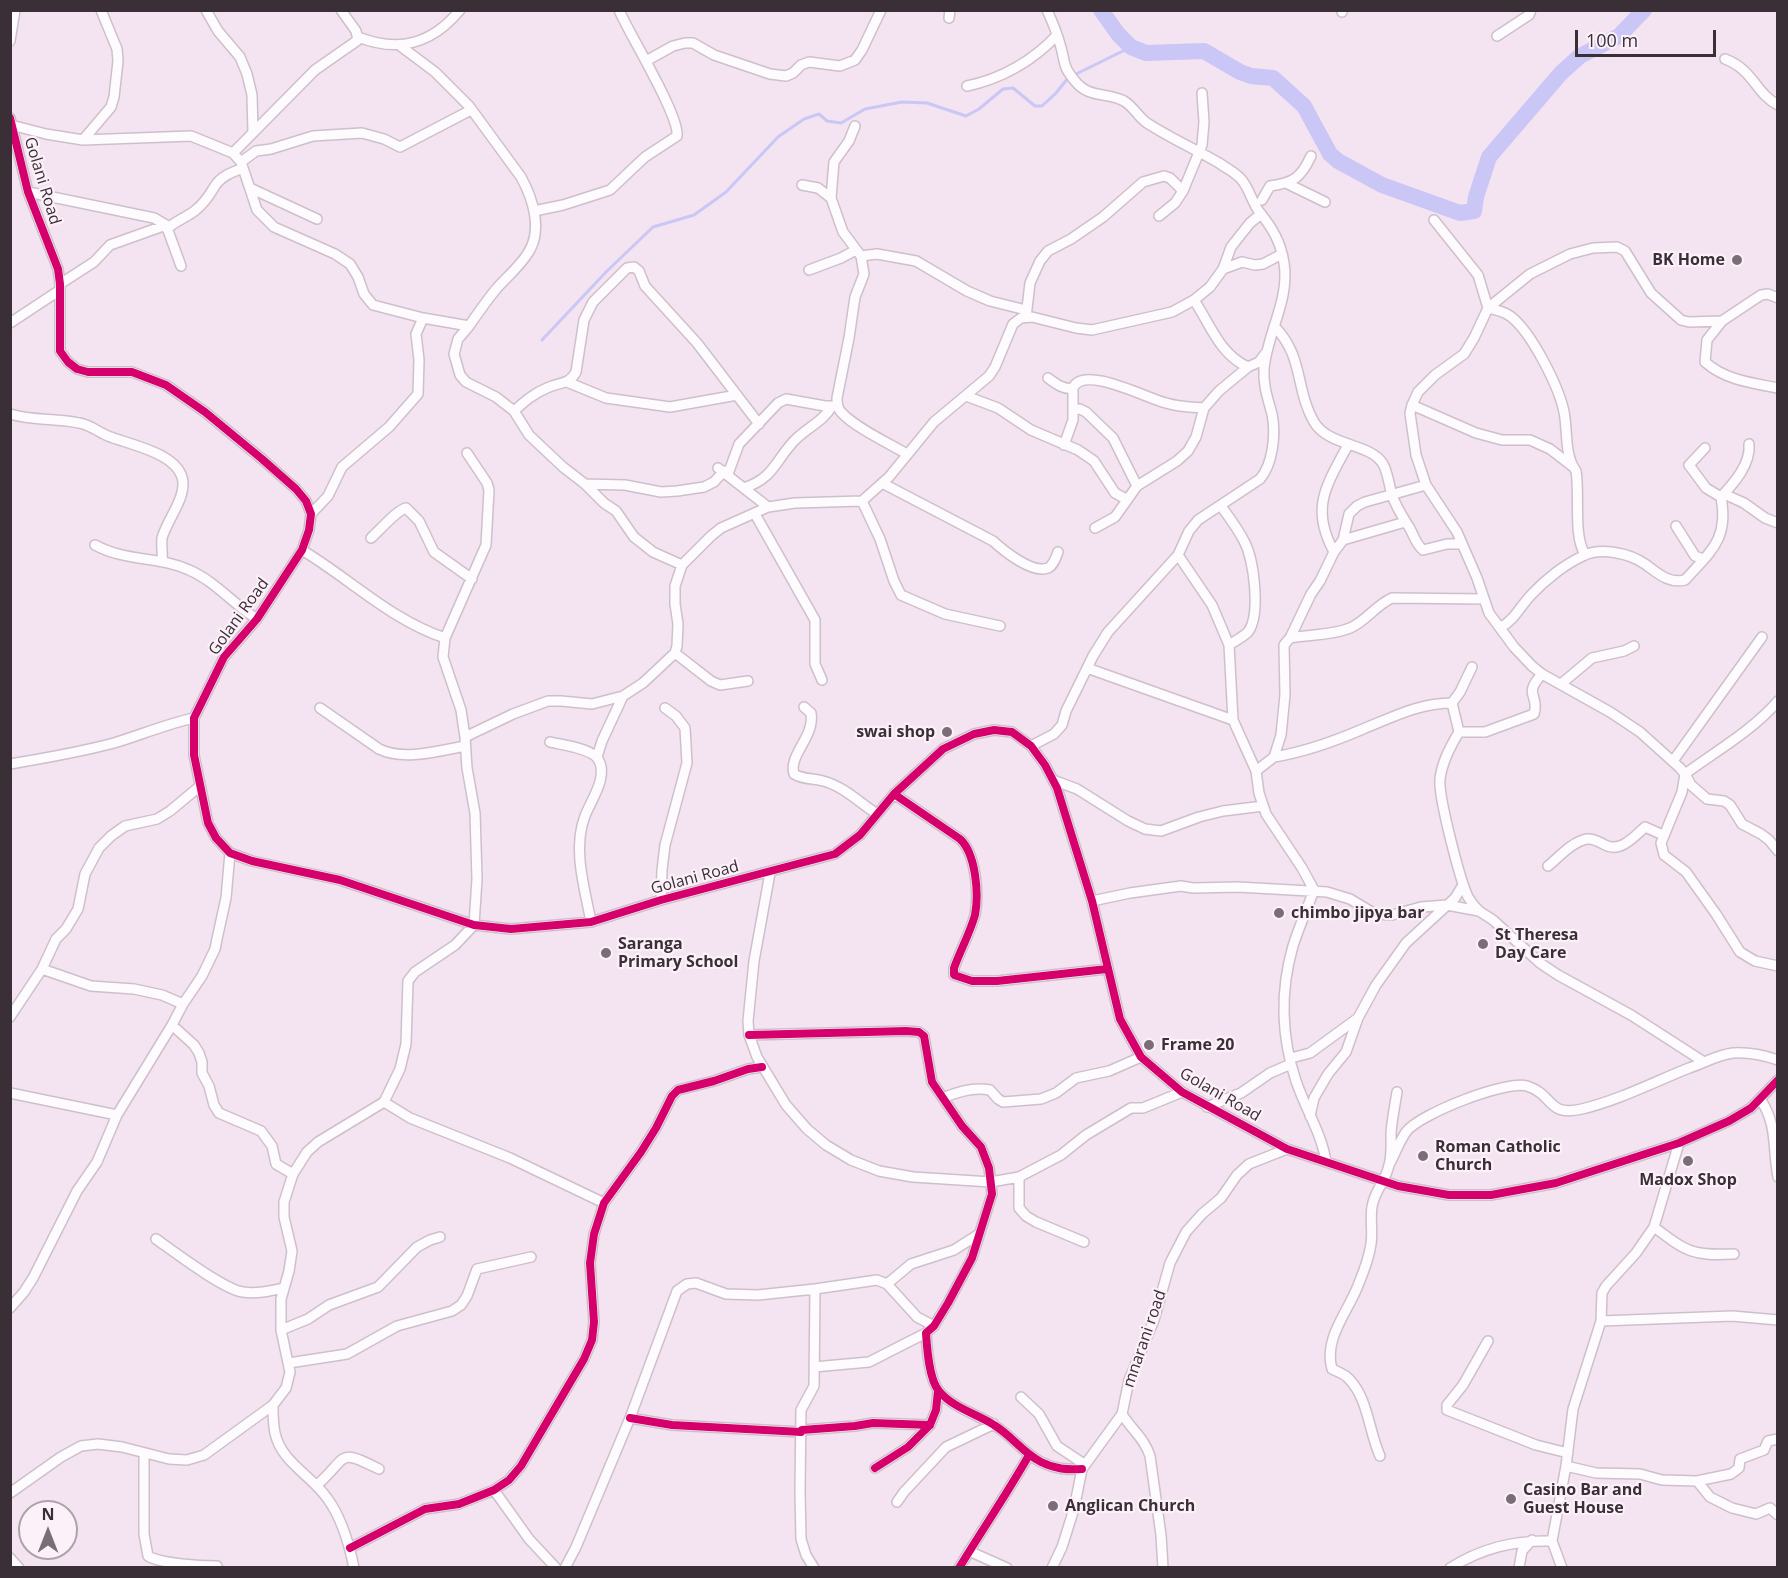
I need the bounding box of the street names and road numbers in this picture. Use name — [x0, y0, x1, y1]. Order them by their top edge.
street label: Golani Road — [20, 135, 64, 227]
street label: Golani Road — [205, 575, 273, 659]
street label: Golani Road — [649, 857, 741, 899]
street label: Golani Road — [1176, 1064, 1264, 1126]
street label: mnarani road — [1119, 1288, 1171, 1390]

